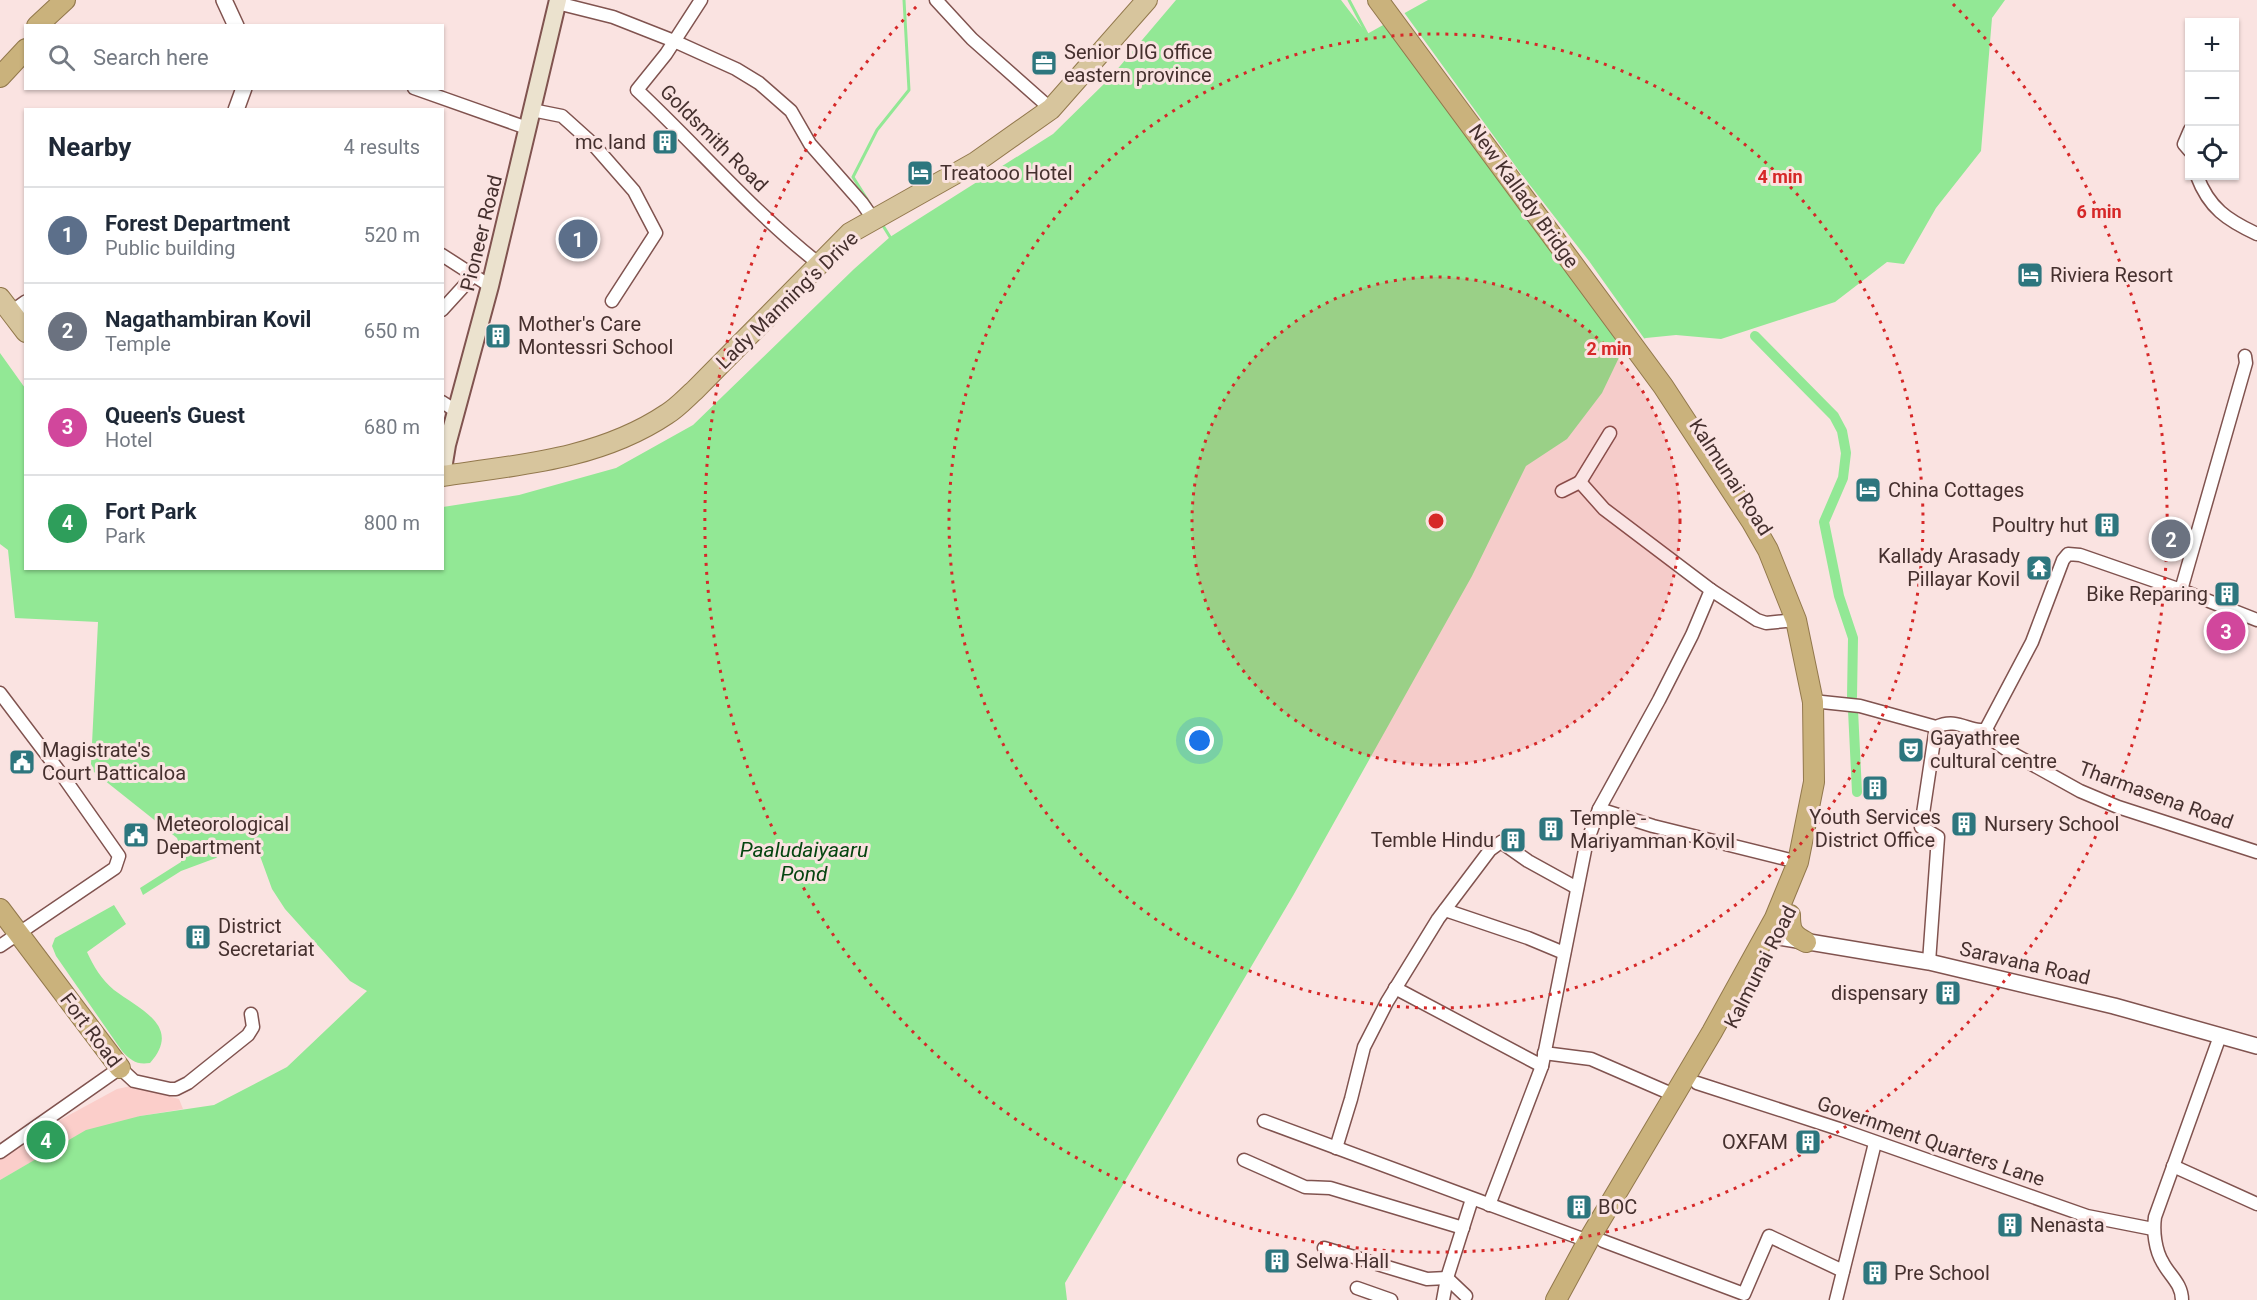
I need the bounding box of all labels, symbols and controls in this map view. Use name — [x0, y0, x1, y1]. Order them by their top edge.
map controls — [2185, 18, 2239, 180]
button: + — [2185, 18, 2239, 72]
search box — [24, 24, 444, 90]
place label: Senior DIG office eastern province — [1064, 40, 1212, 87]
icon: search — [45, 41, 78, 74]
text: Search here — [93, 45, 209, 70]
office icon: Senior DIG office eastern province — [1029, 48, 1059, 78]
button: − — [2185, 72, 2239, 126]
street label: Goldsmith Road — [655, 79, 773, 197]
street label: New Kallady Bridge — [1464, 119, 1584, 273]
button: locate — [2185, 126, 2239, 180]
building icon: mc land — [650, 127, 680, 157]
place label: mc land — [575, 130, 646, 154]
text: Nearby — [48, 132, 131, 162]
text: 4 results — [344, 135, 420, 159]
hotel icon: Treatooo Hotel — [905, 158, 935, 188]
place label: Treatooo Hotel — [940, 161, 1073, 185]
text: 4 min — [1757, 166, 1803, 187]
street label: Pioneer Road — [455, 172, 507, 294]
text: 6 min — [2076, 201, 2122, 222]
text: Forest Department — [105, 211, 290, 236]
pin: 1 — [558, 216, 598, 262]
text: 1 — [62, 223, 73, 247]
text: 520 m — [364, 223, 420, 247]
street label: Lady Manning’s Drive — [711, 226, 863, 374]
text: Public building — [105, 236, 235, 260]
hotel icon: Riviera Resort — [2015, 260, 2045, 290]
place label: Riviera Resort — [2050, 263, 2173, 287]
text: Nagathambiran Kovil — [105, 307, 311, 332]
place label: Mother's Care Montessri School — [518, 312, 673, 359]
text: 2 — [62, 319, 73, 343]
text: 650 m — [364, 319, 420, 343]
building icon: Mother's Care Montessri School — [483, 321, 513, 351]
text: Temple — [105, 332, 171, 356]
text: 2 min — [1586, 338, 1632, 359]
text: Queen's Guest — [105, 403, 245, 428]
street label: Kalmunai Road — [1684, 414, 1778, 540]
text: 3 — [62, 415, 73, 439]
text: 680 m — [364, 415, 420, 439]
text: Hotel — [105, 428, 153, 452]
hotel icon: China Cottages — [1853, 475, 1883, 505]
place label: China Cottages — [1888, 478, 2024, 502]
text: Fort Park — [105, 499, 196, 524]
building icon: Poultry hut — [2092, 510, 2122, 540]
text: 4 — [62, 511, 73, 535]
text: 800 m — [364, 511, 420, 535]
centre of rings — [1426, 511, 1446, 531]
place label: Poultry hut — [1992, 513, 2088, 537]
pin: 2 — [2152, 516, 2190, 562]
text: Park — [105, 524, 145, 548]
place label: Kallady Arasady Pillayar Kovil — [1878, 544, 2021, 591]
temple icon: Kallady Arasady Pillayar Kovil — [2024, 553, 2054, 583]
building icon: Bike Reparing — [2212, 579, 2242, 609]
place label: Bike Reparing — [2086, 582, 2208, 606]
pin: 3 — [2206, 608, 2246, 654]
your location — [1185, 726, 1214, 755]
place label: Gayathree cultural centre — [1930, 726, 2057, 773]
theatre icon: Gayathree cultural centre — [1896, 735, 1926, 765]
place label: Magistrate's Court Batticaloa — [42, 738, 186, 785]
public building icon: Magistrate's Court Batticaloa — [7, 747, 37, 777]
street label: Tharmasena Road — [2075, 756, 2237, 834]
building icon: Youth Services District Office — [1860, 773, 1890, 803]
place label: Youth Services District Office — [1809, 805, 1941, 852]
place label: Temple - Mariyamman Kovil — [1570, 806, 1735, 853]
building icon: Nursery School — [1949, 809, 1979, 839]
place label: Meteorological Department — [156, 812, 289, 859]
place label: Nursery School — [1984, 812, 2119, 836]
building icon: Temple - Mariyamman Kovil — [1536, 814, 1566, 844]
public building icon: Meteorological Department — [121, 820, 151, 850]
building icon: Temble Hindu — [1498, 825, 1528, 855]
place label: Temble Hindu — [1371, 828, 1494, 852]
water label: Paaludaiyaaru Pond — [740, 838, 868, 886]
street label: Kalmunai Road — [1719, 902, 1801, 1032]
place label: District Secretariat — [218, 914, 315, 961]
building icon: District Secretariat — [183, 922, 213, 952]
street label: Saravana Road — [1957, 936, 2093, 990]
building icon: dispensary — [1933, 978, 1963, 1008]
place label: dispensary — [1831, 981, 1929, 1005]
street label: Fort Road — [55, 988, 127, 1072]
street label: Government Quarters Lane — [1814, 1091, 2048, 1191]
pin: 4 — [26, 1118, 66, 1162]
building icon: OXFAM — [1793, 1127, 1823, 1157]
place label: OXFAM — [1722, 1130, 1788, 1154]
building icon: BOC — [1564, 1192, 1594, 1222]
place label: BOC — [1598, 1195, 1637, 1219]
building icon: Nenasta — [1995, 1210, 2025, 1240]
place label: Nenasta — [2030, 1213, 2105, 1237]
building icon: Selwa Hall — [1262, 1246, 1292, 1276]
place label: Selwa Hall — [1296, 1249, 1389, 1273]
building icon: Pre School — [1860, 1258, 1890, 1288]
place label: Pre School — [1894, 1261, 1990, 1285]

